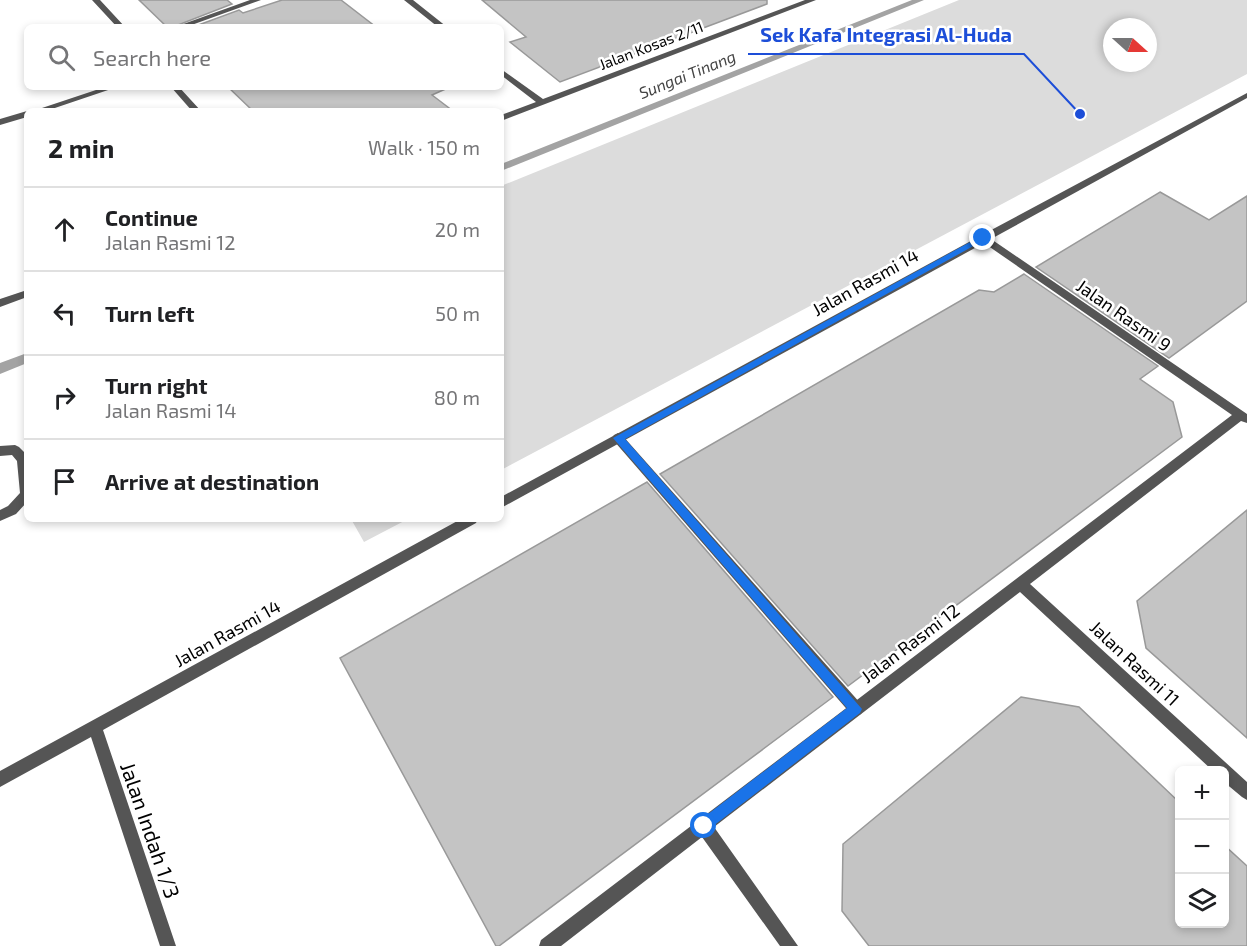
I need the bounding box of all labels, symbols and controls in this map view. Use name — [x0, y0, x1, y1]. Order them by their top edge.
callout: Sek Kafa Integrasi Al-Huda — [748, 16, 1024, 54]
street label: Jalan Kosas 2/11 — [596, 17, 706, 73]
north arrow — [1103, 18, 1157, 72]
text: Sek Kafa Integrasi Al-Huda — [760, 22, 1012, 46]
search box — [24, 24, 504, 90]
icon: search — [45, 41, 78, 74]
text: Search here — [93, 44, 211, 70]
water label: Sungai Tinang — [636, 46, 738, 102]
text: 2 min — [48, 132, 114, 163]
text: Walk · 150 m — [368, 135, 480, 159]
text: Continue — [105, 204, 198, 230]
icon: ahead — [48, 213, 81, 246]
text: 20 m — [435, 217, 480, 241]
route end — [969, 224, 995, 250]
text: Jalan Rasmi 12 — [105, 230, 235, 254]
street label: Jalan Rasmi 14 — [808, 244, 922, 320]
street label: Jalan Rasmi 9 — [1072, 274, 1176, 356]
icon: left — [48, 297, 81, 330]
text: Turn left — [105, 300, 194, 326]
text: 50 m — [435, 301, 480, 325]
text: Turn right — [105, 372, 207, 398]
icon: right — [48, 381, 81, 414]
text: 80 m — [434, 385, 480, 409]
text: Jalan Rasmi 14 — [105, 398, 236, 422]
icon: arrive — [48, 465, 81, 498]
text: Arrive at destination — [105, 468, 319, 494]
street label: Jalan Rasmi 14 — [170, 595, 284, 671]
street label: Jalan Rasmi 12 — [857, 599, 963, 687]
street label: Jalan Rasmi 11 — [1086, 616, 1184, 710]
street label: Jalan Indah 1/3 — [116, 759, 186, 901]
map controls — [1175, 766, 1229, 928]
button: + — [1175, 766, 1229, 820]
route start — [690, 812, 716, 838]
button: − — [1175, 820, 1229, 874]
button: layers — [1175, 874, 1229, 928]

